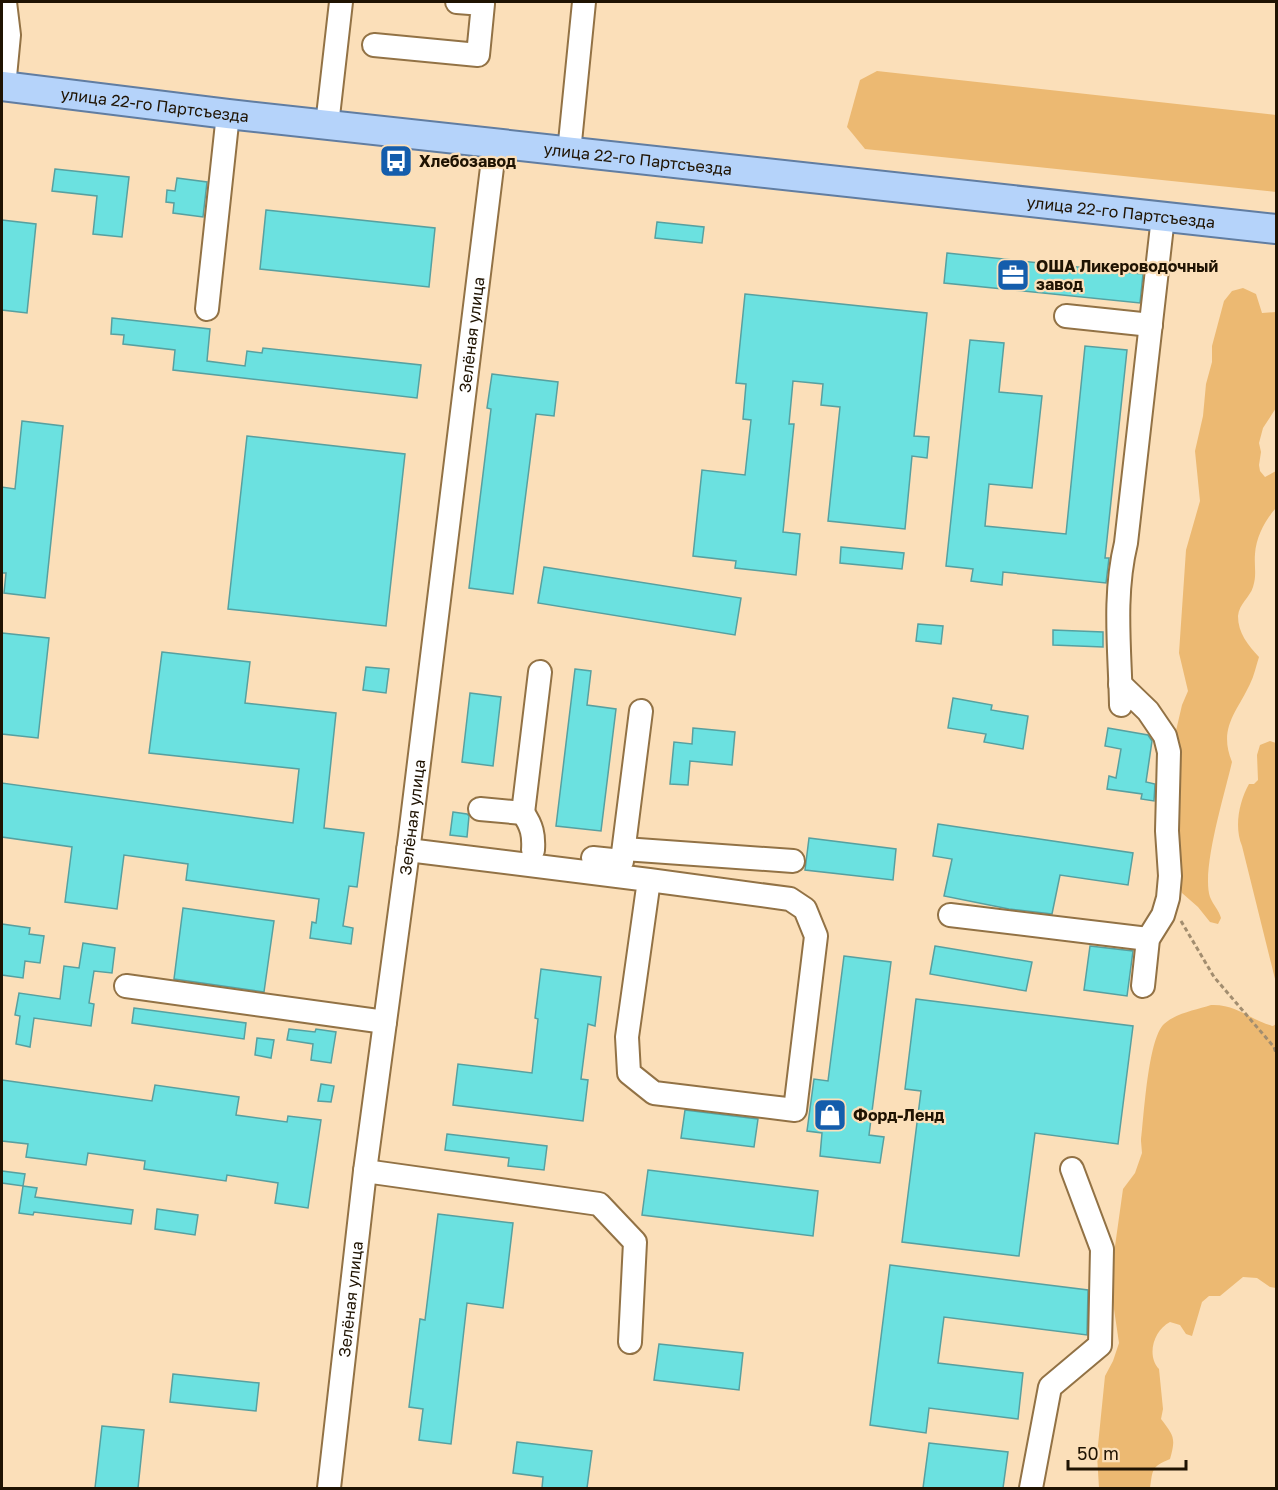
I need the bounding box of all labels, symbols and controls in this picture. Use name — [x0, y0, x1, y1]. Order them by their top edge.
street label: улица 22-го Партсъезда — [59, 83, 250, 126]
street label: улица 22-го Партсъезда — [542, 139, 733, 179]
bus stop icon: Хлебозавод — [378, 143, 414, 179]
place label: Хлебозавод — [419, 151, 516, 171]
street label: улица 22-го Партсъезда — [1026, 192, 1216, 232]
place label: ОША Ликероводочный завод — [1036, 256, 1218, 294]
office icon: ОША Ликероводочный завод — [995, 257, 1031, 293]
street label: Зелёная улица — [454, 276, 489, 394]
street label: Зелёная улица — [395, 758, 429, 876]
shop icon: Форд-Ленд — [812, 1097, 848, 1133]
place label: Форд-Ленд — [853, 1105, 944, 1125]
street label: Зелёная улица — [334, 1240, 367, 1358]
scale bar — [1068, 1433, 1186, 1471]
text: 50 m — [1077, 1442, 1119, 1464]

